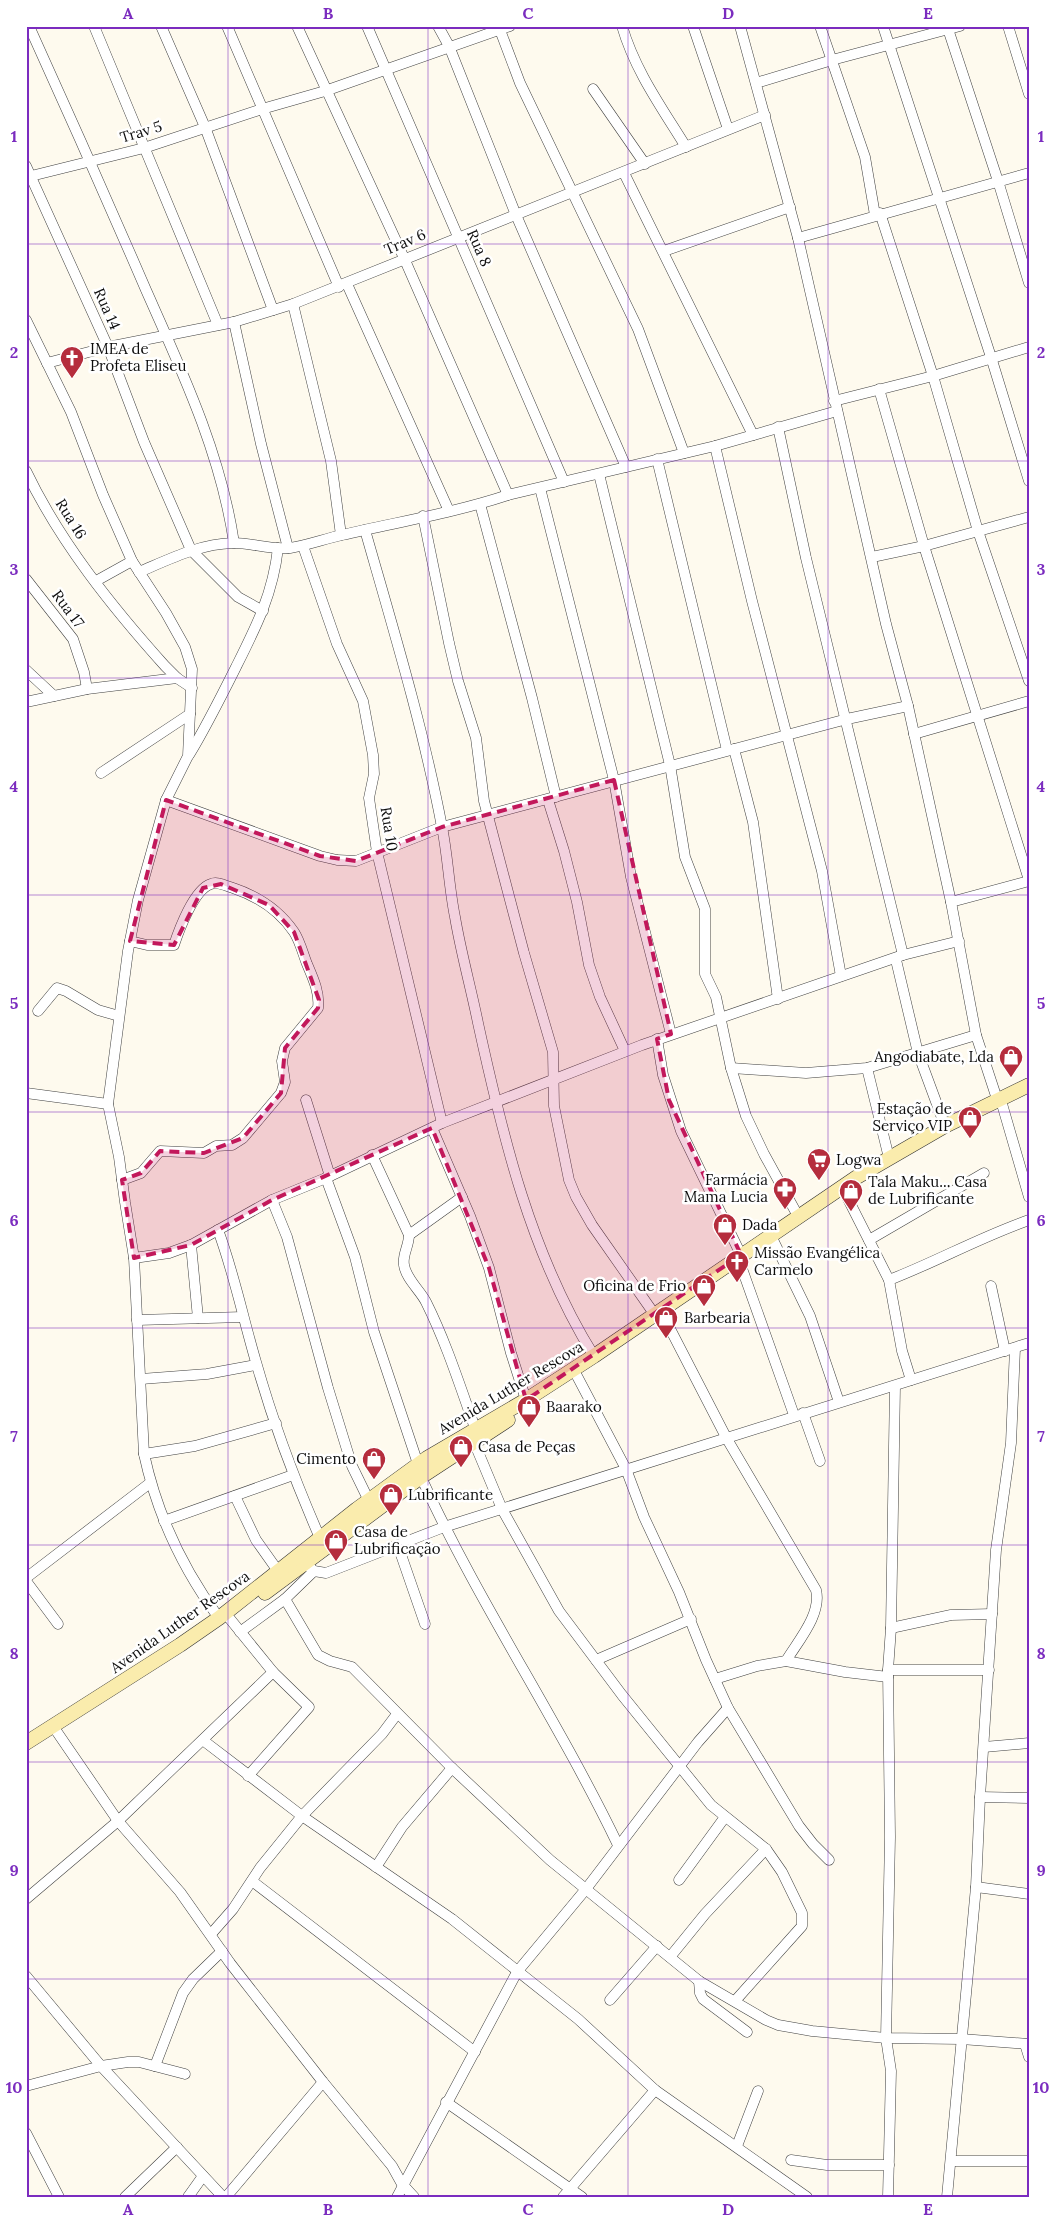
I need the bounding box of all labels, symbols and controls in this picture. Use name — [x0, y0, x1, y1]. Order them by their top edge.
text: A — [123, 3, 134, 23]
text: B — [323, 3, 334, 23]
text: C — [522, 3, 534, 23]
text: D — [722, 3, 734, 23]
text: E — [923, 3, 933, 23]
street label: Trav 5 — [118, 116, 164, 147]
text: 1 — [11, 126, 17, 146]
text: 1 — [1038, 126, 1044, 146]
street label: Trav 6 — [381, 224, 429, 259]
street label: Rua 8 — [463, 226, 496, 269]
street label: Rua 14 — [90, 285, 125, 333]
place label: IMEA de Profeta Eliseu — [90, 339, 186, 375]
text: 2 — [10, 342, 18, 362]
text: 2 — [1037, 342, 1045, 362]
church icon: IMEA de Profeta Eliseu — [59, 345, 85, 379]
street label: Rua 16 — [52, 495, 91, 543]
text: 3 — [10, 559, 19, 579]
text: 3 — [1037, 559, 1046, 579]
street label: Rua 17 — [48, 586, 89, 631]
text: 4 — [10, 776, 19, 796]
text: 4 — [1037, 776, 1046, 796]
street label: Rua 10 — [377, 805, 402, 853]
text: 5 — [10, 993, 19, 1013]
text: 5 — [1037, 993, 1046, 1013]
shop icon: Angodiabate, Lda — [998, 1044, 1024, 1078]
place label: Angodiabate, Lda — [873, 1047, 994, 1066]
place label: Estação de Serviço VIP — [872, 1099, 952, 1135]
shop icon: Estação de Serviço VIP — [957, 1105, 983, 1139]
supermarket icon: Logwa — [806, 1147, 832, 1181]
place label: Logwa — [836, 1150, 882, 1169]
place label: Farmácia Mama Lucia — [684, 1170, 768, 1206]
place label: Tala Maku... Casa de Lubrificante — [868, 1172, 987, 1208]
pharmacy icon: Farmácia Mama Lucia — [772, 1176, 798, 1210]
shop icon: Tala Maku... Casa de Lubrificante — [838, 1178, 864, 1212]
text: 6 — [9, 1210, 19, 1230]
text: 6 — [1036, 1210, 1046, 1230]
shop icon: Dada — [712, 1212, 738, 1246]
place label: Dada — [742, 1215, 778, 1234]
place label: Missão Evangélica Carmelo — [754, 1243, 880, 1279]
church icon: Missão Evangélica Carmelo — [724, 1249, 750, 1283]
shop icon: Oficina de Frio — [691, 1273, 717, 1307]
place label: Oficina de Frio — [583, 1276, 686, 1295]
shop icon: Barbearia — [653, 1305, 679, 1339]
place label: Barbearia — [684, 1308, 751, 1327]
street label: Avenida Luther Rescova — [434, 1337, 587, 1439]
shop icon: Baarako — [516, 1394, 542, 1428]
place label: Baarako — [546, 1397, 602, 1416]
text: 7 — [10, 1426, 18, 1446]
text: 7 — [1037, 1426, 1045, 1446]
shop icon: Casa de Peças — [448, 1434, 474, 1468]
place label: Casa de Peças — [478, 1437, 576, 1456]
shop icon: Cimento — [361, 1446, 387, 1480]
place label: Cimento — [296, 1449, 356, 1468]
shop icon: Lubrificante — [378, 1482, 404, 1516]
place label: Lubrificante — [408, 1485, 493, 1504]
place label: Casa de Lubrificação — [354, 1522, 441, 1558]
shop icon: Casa de Lubrificação — [323, 1528, 349, 1562]
street label: Avenida Luther Rescova — [106, 1566, 253, 1678]
text: 8 — [9, 1643, 19, 1663]
text: 8 — [1036, 1643, 1046, 1663]
text: 9 — [9, 1860, 19, 1880]
text: 9 — [1036, 1860, 1046, 1880]
text: 10 — [6, 2077, 22, 2097]
text: 10 — [1033, 2077, 1049, 2097]
text: A — [123, 2199, 134, 2219]
text: B — [323, 2199, 334, 2219]
text: C — [522, 2199, 534, 2219]
text: D — [722, 2199, 734, 2219]
text: E — [923, 2199, 933, 2219]

